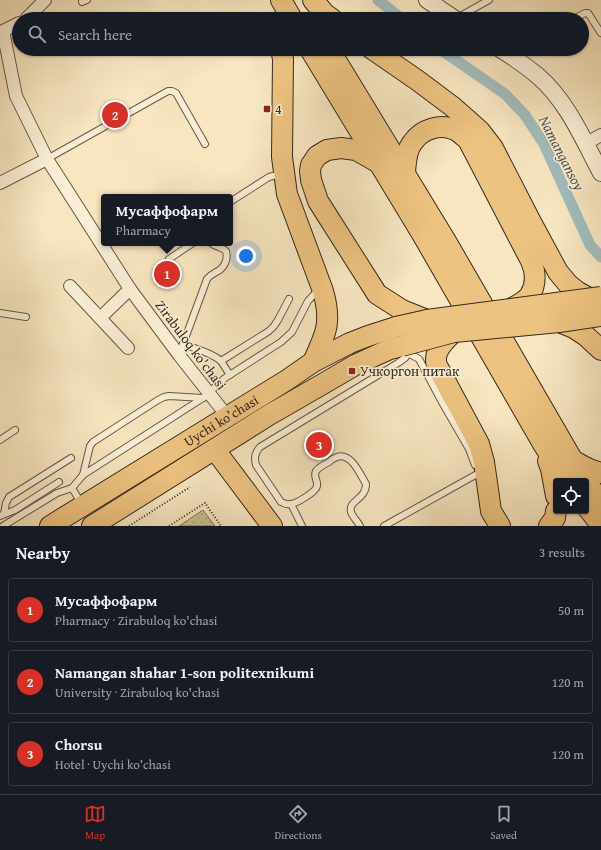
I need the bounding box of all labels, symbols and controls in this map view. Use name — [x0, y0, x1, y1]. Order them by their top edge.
search box — [12, 12, 589, 56]
icon: search — [26, 23, 48, 45]
text: Search here — [58, 24, 132, 45]
place label: 4 — [275, 99, 282, 119]
pin: 2 — [102, 100, 128, 130]
marker: 4 — [262, 104, 272, 114]
water label: Namangansoy — [534, 112, 590, 194]
popup — [101, 194, 233, 246]
text: Мусаффофарм — [116, 200, 218, 221]
text: Pharmacy — [116, 221, 171, 240]
your location — [236, 246, 256, 266]
pin: 1 — [154, 259, 180, 289]
street label: Zirabuloq ko'chasi — [151, 296, 231, 394]
place label: Учкоргон питак — [360, 361, 460, 381]
marker: Учкоргон питак — [347, 366, 357, 376]
street label: Uychi ko’chasi — [180, 390, 262, 451]
pin: 3 — [306, 430, 332, 460]
map controls — [553, 478, 589, 514]
button: locate — [553, 478, 589, 514]
text: Nearby — [16, 540, 70, 565]
text: 3 results — [539, 543, 585, 562]
text: Мусаффофарм — [55, 590, 157, 611]
text: 1 — [27, 601, 33, 620]
text: 50 m — [558, 601, 584, 620]
text: Pharmacy · Zirabuloq ko'chasi — [55, 611, 218, 630]
text: Namangan shahar 1-son politexnikumi — [55, 662, 314, 683]
text: 2 — [27, 673, 33, 692]
text: 120 m — [552, 673, 584, 692]
text: University · Zirabuloq ko'chasi — [55, 683, 220, 702]
text: Chorsu — [55, 734, 102, 755]
text: 3 — [27, 745, 33, 764]
text: 120 m — [552, 745, 584, 764]
text: Hotel · Uychi ko’chasi — [55, 755, 171, 774]
tab: Map — [84, 803, 106, 843]
tab: Directions — [275, 803, 322, 843]
tab: Saved — [490, 803, 517, 843]

